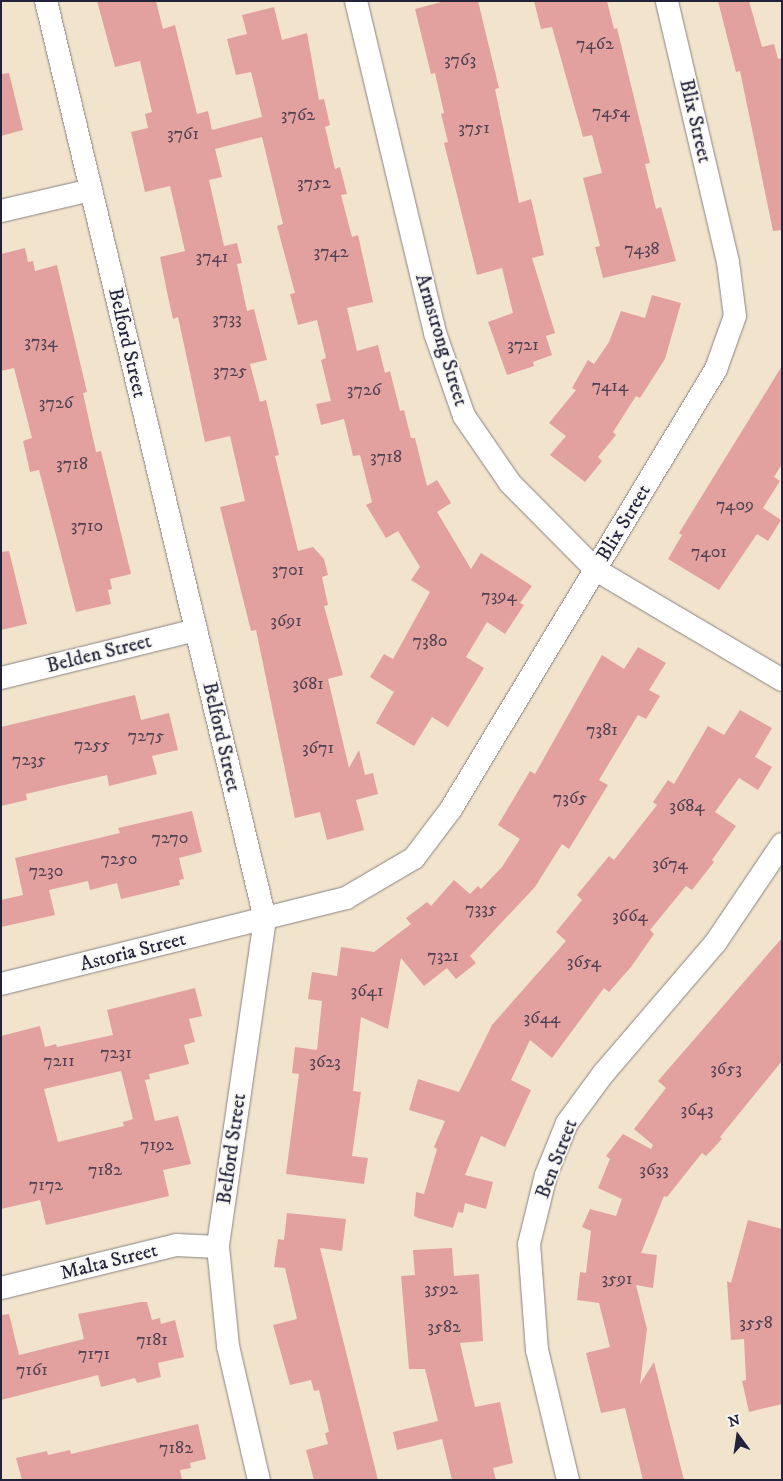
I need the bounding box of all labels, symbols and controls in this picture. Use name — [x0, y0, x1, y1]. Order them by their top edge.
house number: 7462 — [576, 33, 614, 55]
house number: 3763 — [444, 49, 476, 71]
street label: Blix Street — [674, 77, 716, 165]
house number: 7454 — [592, 101, 630, 123]
house number: 3762 — [281, 104, 315, 126]
house number: 3751 — [458, 117, 490, 139]
house number: 3761 — [167, 123, 199, 145]
house number: 3752 — [297, 172, 331, 194]
house number: 7438 — [624, 238, 660, 260]
house number: 3742 — [313, 241, 349, 263]
house number: 3741 — [196, 246, 228, 268]
street label: Armstrong Street — [409, 271, 473, 409]
street label: Belford Street — [103, 286, 151, 400]
house number: 3733 — [212, 308, 242, 330]
house number: 3734 — [24, 331, 58, 353]
house number: 3721 — [507, 334, 539, 356]
house number: 3725 — [213, 360, 247, 382]
house number: 7414 — [592, 375, 628, 397]
house number: 3726 — [347, 379, 381, 401]
house number: 3726 — [39, 392, 73, 414]
house number: 3718 — [370, 446, 402, 468]
house number: 3718 — [56, 453, 88, 475]
street label: Blix Street — [592, 480, 656, 566]
house number: 7409 — [716, 494, 754, 516]
house number: 3710 — [71, 515, 103, 537]
house number: 7401 — [691, 541, 727, 563]
house number: 3701 — [272, 559, 304, 581]
house number: 7394 — [481, 585, 517, 607]
house number: 3691 — [270, 610, 302, 632]
street label: Belden Street — [44, 629, 154, 679]
house number: 7380 — [413, 630, 447, 652]
house number: 3681 — [292, 673, 324, 695]
street label: Belford Street — [197, 680, 245, 794]
house number: 7381 — [586, 719, 618, 741]
house number: 7275 — [128, 725, 164, 747]
house number: 7255 — [74, 734, 110, 756]
house number: 3671 — [302, 737, 334, 759]
house number: 7235 — [12, 749, 46, 771]
house number: 7365 — [553, 787, 587, 809]
house number: 3684 — [669, 795, 705, 817]
house number: 7270 — [151, 827, 189, 849]
house number: 7250 — [101, 848, 137, 870]
house number: 3674 — [652, 853, 688, 875]
house number: 7230 — [29, 860, 63, 882]
house number: 7335 — [465, 898, 497, 920]
house number: 3664 — [612, 905, 648, 927]
street label: Astoria Street — [78, 927, 188, 977]
house number: 7321 — [427, 945, 459, 967]
house number: 3654 — [567, 951, 601, 973]
house number: 3641 — [350, 980, 384, 1002]
house number: 3644 — [524, 1007, 560, 1029]
house number: 7231 — [100, 1042, 132, 1064]
house number: 7211 — [43, 1050, 75, 1072]
house number: 3623 — [309, 1051, 341, 1073]
house number: 3653 — [710, 1058, 742, 1080]
street label: Belford Street — [212, 1092, 252, 1206]
house number: 3643 — [680, 1099, 714, 1121]
street label: Ben Street — [531, 1116, 583, 1202]
house number: 7192 — [140, 1134, 174, 1156]
house number: 7182 — [88, 1159, 122, 1181]
house number: 3633 — [639, 1159, 669, 1181]
house number: 7172 — [29, 1174, 63, 1196]
street label: Malta Street — [58, 1238, 160, 1286]
house number: 3591 — [601, 1268, 633, 1290]
house number: 3592 — [424, 1278, 458, 1300]
house number: 3558 — [739, 1312, 773, 1334]
house number: 3582 — [427, 1316, 461, 1338]
house number: 7181 — [136, 1329, 168, 1351]
house number: 7171 — [78, 1343, 110, 1365]
house number: 7161 — [16, 1359, 48, 1381]
north arrow — [713, 1411, 763, 1461]
text: N — [727, 1411, 742, 1432]
house number: 7182 — [159, 1437, 193, 1459]

